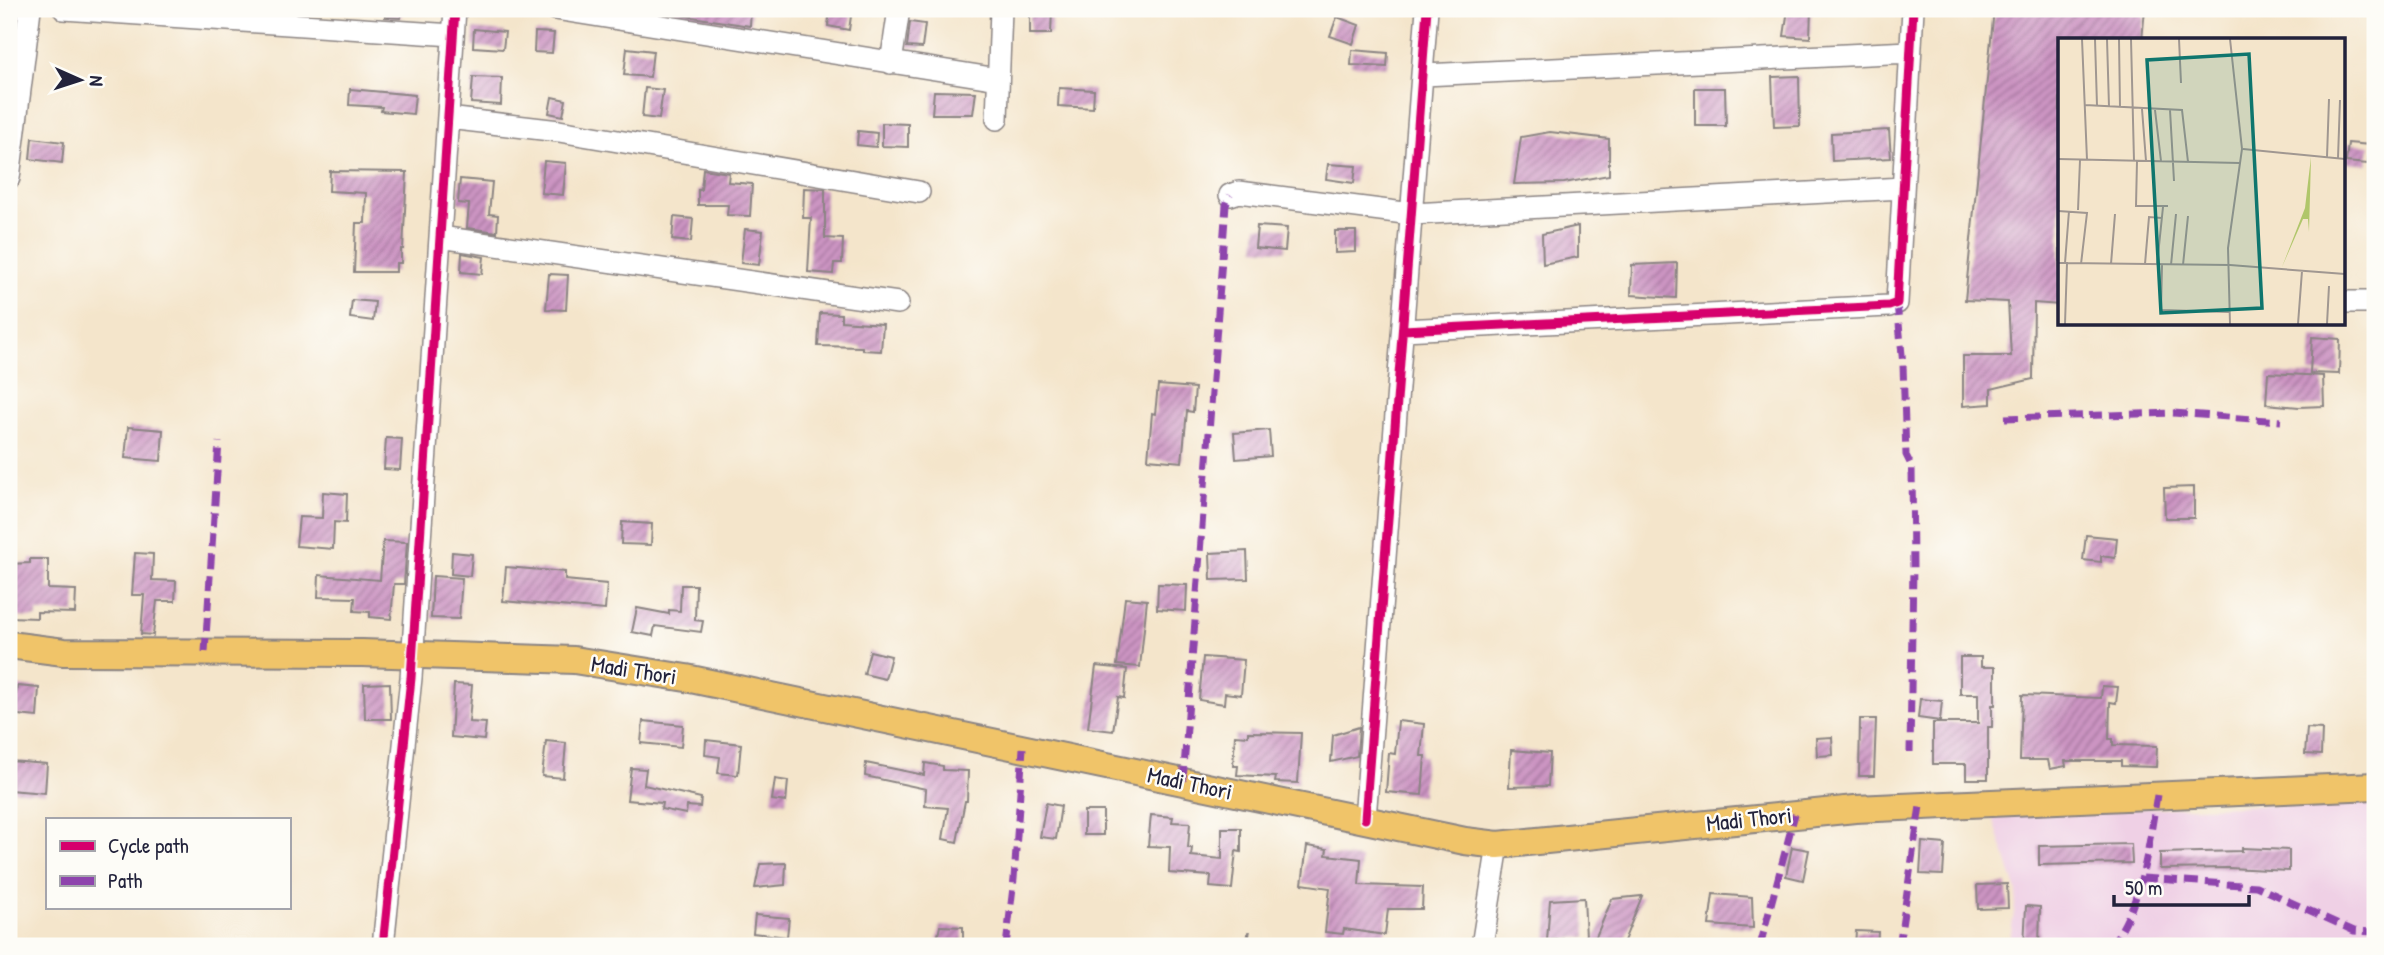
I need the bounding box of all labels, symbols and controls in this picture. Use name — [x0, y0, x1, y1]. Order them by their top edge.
inset map — [2058, 38, 2346, 326]
north arrow — [46, 46, 116, 116]
text: N — [84, 75, 110, 87]
street label: Madi Thori — [589, 647, 679, 692]
street label: Madi Thori — [1145, 758, 1235, 807]
street label: Madi Thori — [1705, 799, 1793, 838]
legend — [46, 818, 290, 909]
text: Cycle path — [108, 831, 189, 860]
scale bar — [2114, 864, 2249, 908]
text: Path — [108, 866, 143, 895]
text: 50 m — [2125, 873, 2162, 902]

